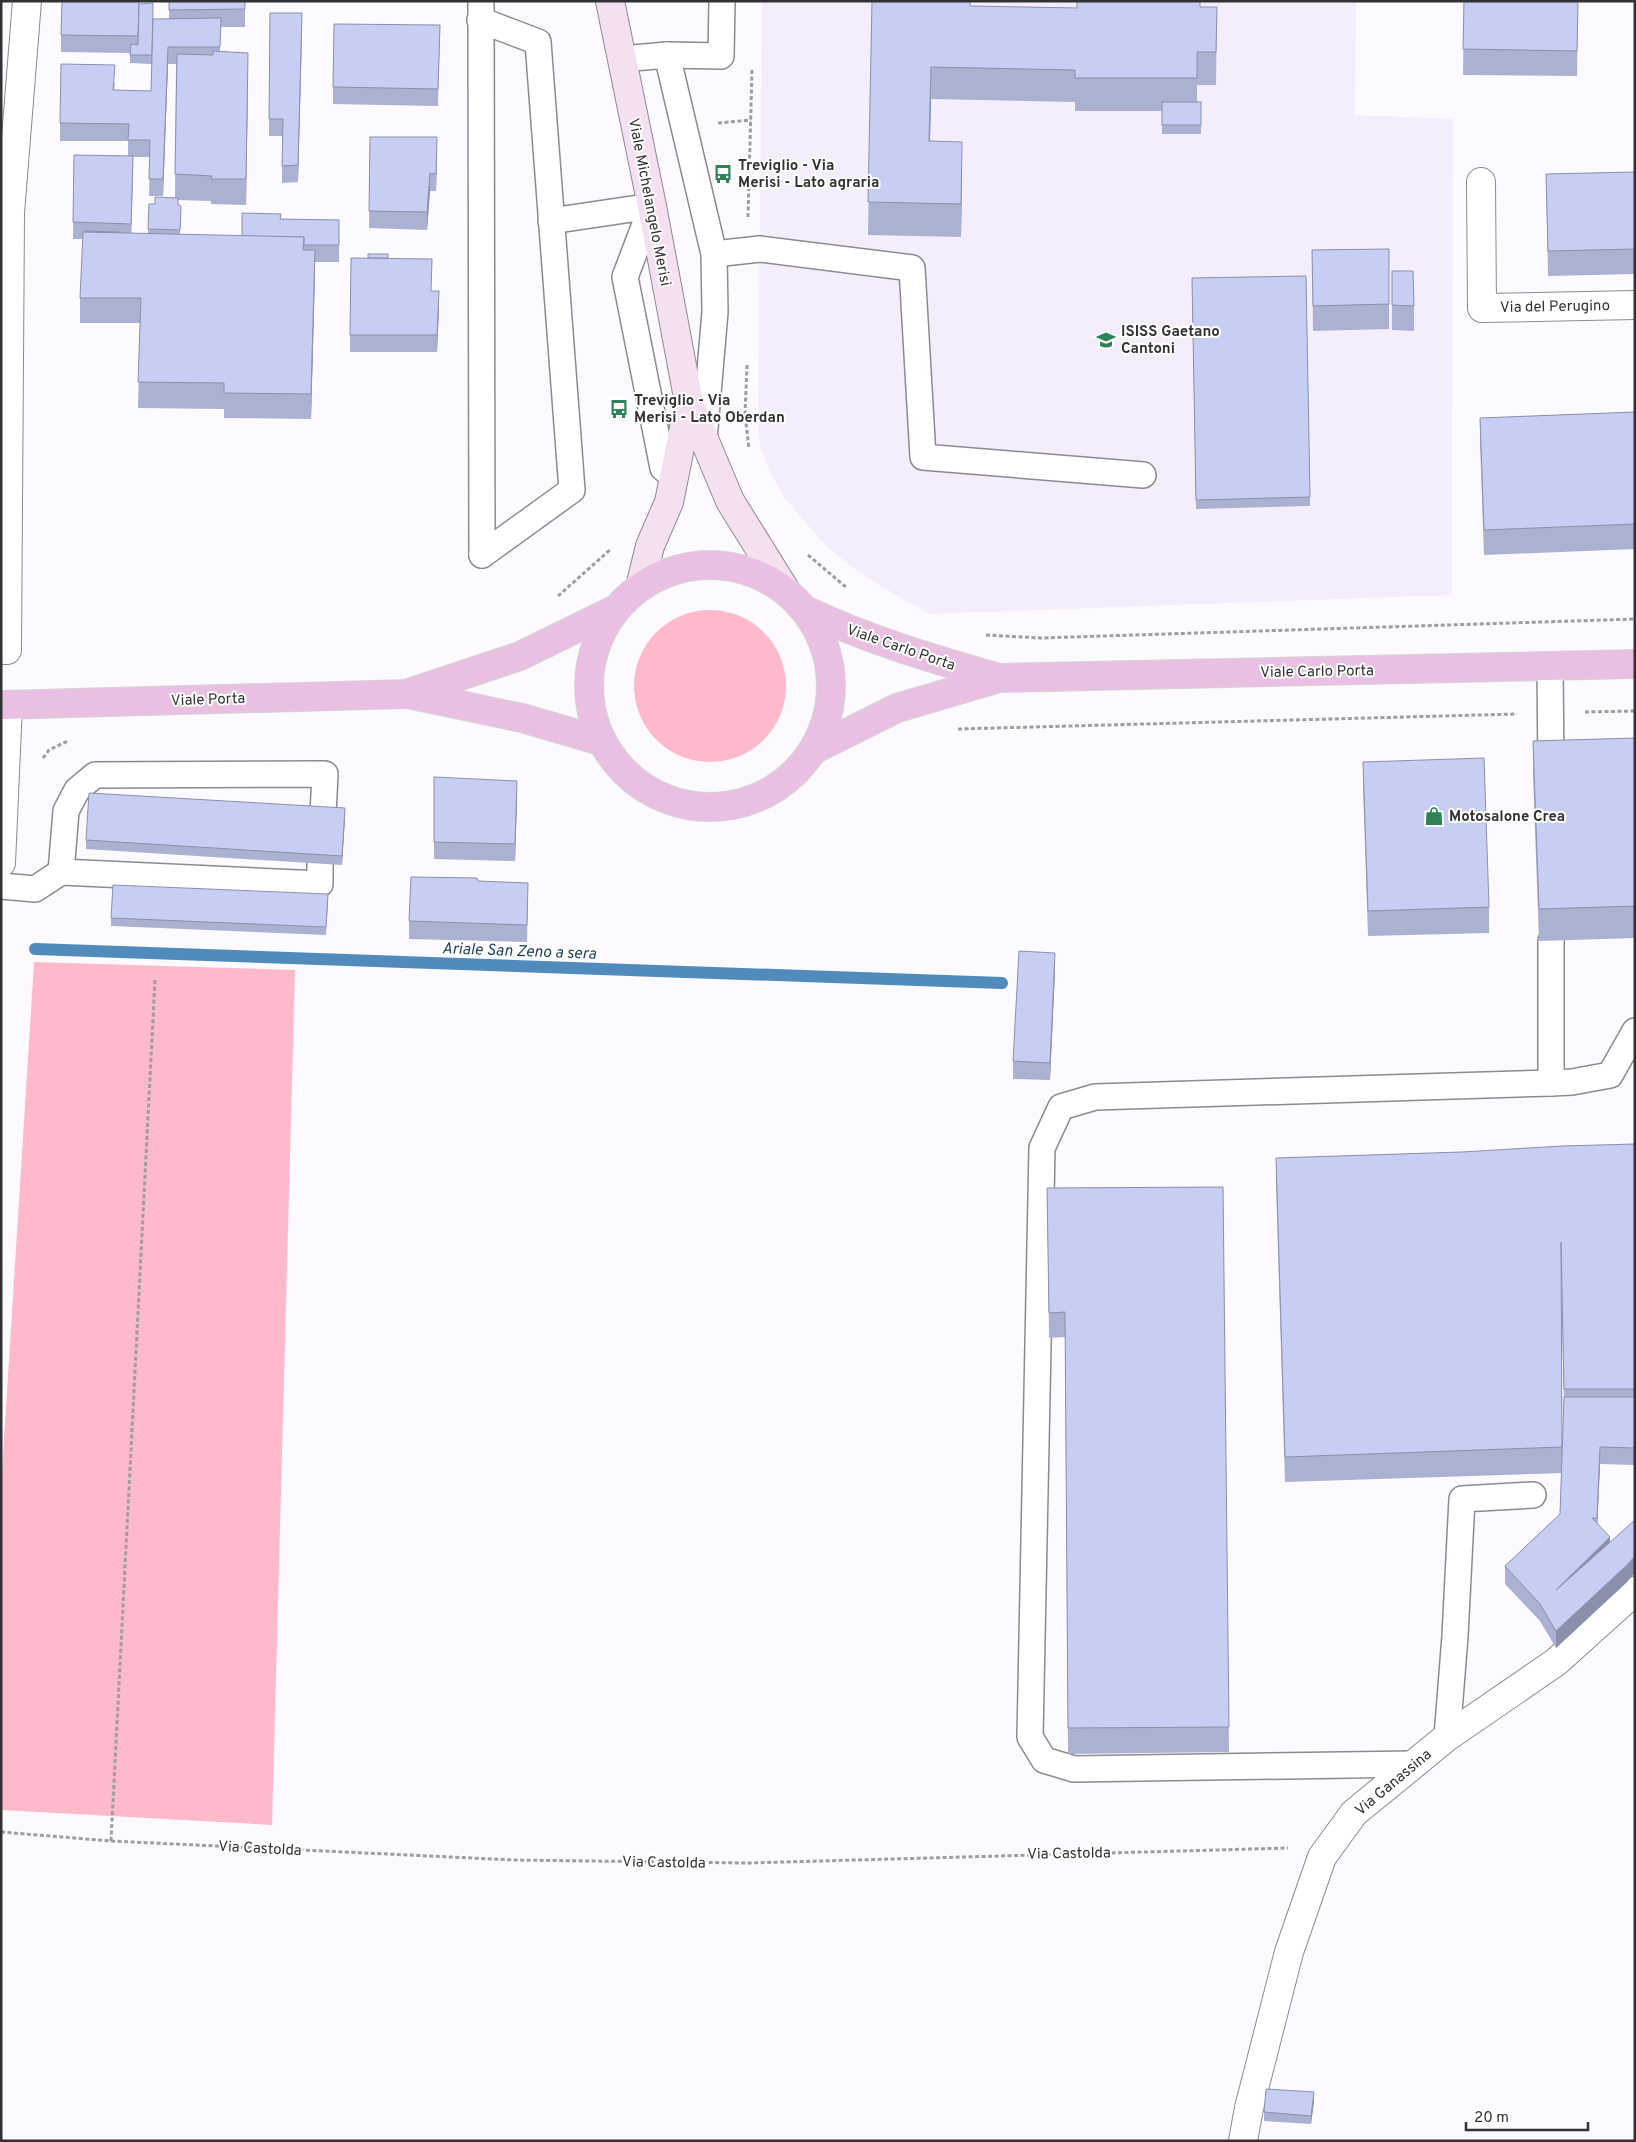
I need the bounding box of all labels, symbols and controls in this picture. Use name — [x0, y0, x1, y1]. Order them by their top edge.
street label: Viale Michelangelo Merisi — [623, 117, 674, 288]
place label: Treviglio - Via Merisi - Lato agraria — [738, 157, 879, 193]
bus stop icon: Treviglio - Via Merisi - Lato agraria — [712, 163, 734, 185]
street label: Via del Perugino — [1500, 297, 1610, 318]
place label: ISISS Gaetano Cantoni — [1121, 323, 1220, 359]
school or university icon: ISISS Gaetano Cantoni — [1095, 329, 1117, 351]
place label: Treviglio - Via Merisi - Lato Oberdan — [634, 392, 785, 428]
bus stop icon: Treviglio - Via Merisi - Lato Oberdan — [608, 398, 630, 420]
street label: Viale Carlo Porta — [844, 621, 957, 676]
street label: Viale Carlo Porta — [1260, 662, 1374, 683]
street label: Viale Porta — [171, 690, 245, 711]
shop icon: Motosalone Crea — [1423, 805, 1445, 827]
place label: Motosalone Crea — [1449, 808, 1565, 827]
water label: Ariale San Zeno a sera — [441, 939, 597, 965]
street label: Via Ganassina — [1352, 1746, 1436, 1821]
street label: Via Castolda — [218, 1838, 302, 1861]
street label: Via Castolda — [1027, 1844, 1111, 1865]
street label: Via Castolda — [622, 1853, 706, 1874]
scale bar — [1466, 2100, 1588, 2132]
text: 20 m — [1474, 2109, 1509, 2128]

